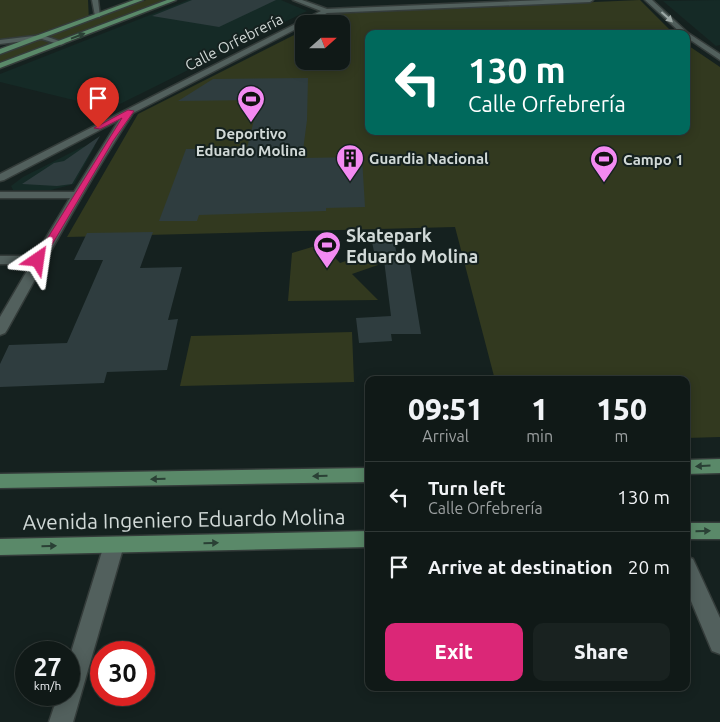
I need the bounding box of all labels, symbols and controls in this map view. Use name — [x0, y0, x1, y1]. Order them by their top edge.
street label: Calle Orfebrería — [182, 10, 286, 74]
one-way arrow — [661, 11, 673, 23]
north arrow — [295, 15, 350, 70]
map controls — [295, 15, 350, 70]
one-way arrow — [71, 32, 85, 40]
icon: left — [385, 50, 450, 115]
text: 130 m — [468, 50, 566, 90]
pin — [77, 77, 119, 128]
icon: arrive — [84, 84, 112, 112]
sports icon: Deportivo Eduardo Molina — [236, 84, 266, 123]
text: Calle Orfebrería — [468, 91, 626, 116]
place label: Deportivo Eduardo Molina — [196, 125, 306, 159]
building icon: Guardia Nacional — [335, 143, 365, 182]
sports icon: Campo 1 — [589, 144, 619, 183]
place label: Guardia Nacional — [369, 150, 489, 167]
place label: Campo 1 — [623, 151, 684, 168]
place label: Skatepark Eduardo Molina — [346, 225, 478, 266]
sports icon: Skatepark Eduardo Molina — [312, 230, 342, 269]
position arrow — [11.0, 233, 63.0, 285]
text: 09:51 — [408, 392, 483, 426]
text: 1 — [531, 392, 548, 426]
text: 150 — [596, 392, 647, 426]
text: Arrival — [422, 427, 469, 445]
text: min — [526, 427, 553, 445]
text: m — [615, 427, 628, 445]
one-way arrow — [695, 463, 711, 471]
one-way arrow — [312, 472, 328, 480]
one-way arrow — [149, 475, 165, 483]
text: Turn left — [428, 477, 506, 499]
icon: left — [385, 483, 413, 511]
text: 130 m — [617, 486, 670, 508]
text: Calle Orfebrería — [428, 499, 543, 517]
street label: Avenida Ingeniero Eduardo Molina — [22, 504, 346, 534]
one-way arrow — [695, 527, 711, 535]
one-way arrow — [203, 539, 219, 547]
one-way arrow — [41, 542, 57, 550]
icon: arrive — [385, 553, 413, 581]
text: Arrive at destination — [428, 556, 613, 578]
text: 20 m — [628, 556, 670, 578]
button: Exit — [385, 623, 523, 681]
button: Share — [533, 623, 670, 681]
speed limit sign: 30 — [90, 641, 155, 706]
text: 27 — [33, 653, 62, 681]
text: km/h — [34, 679, 61, 692]

